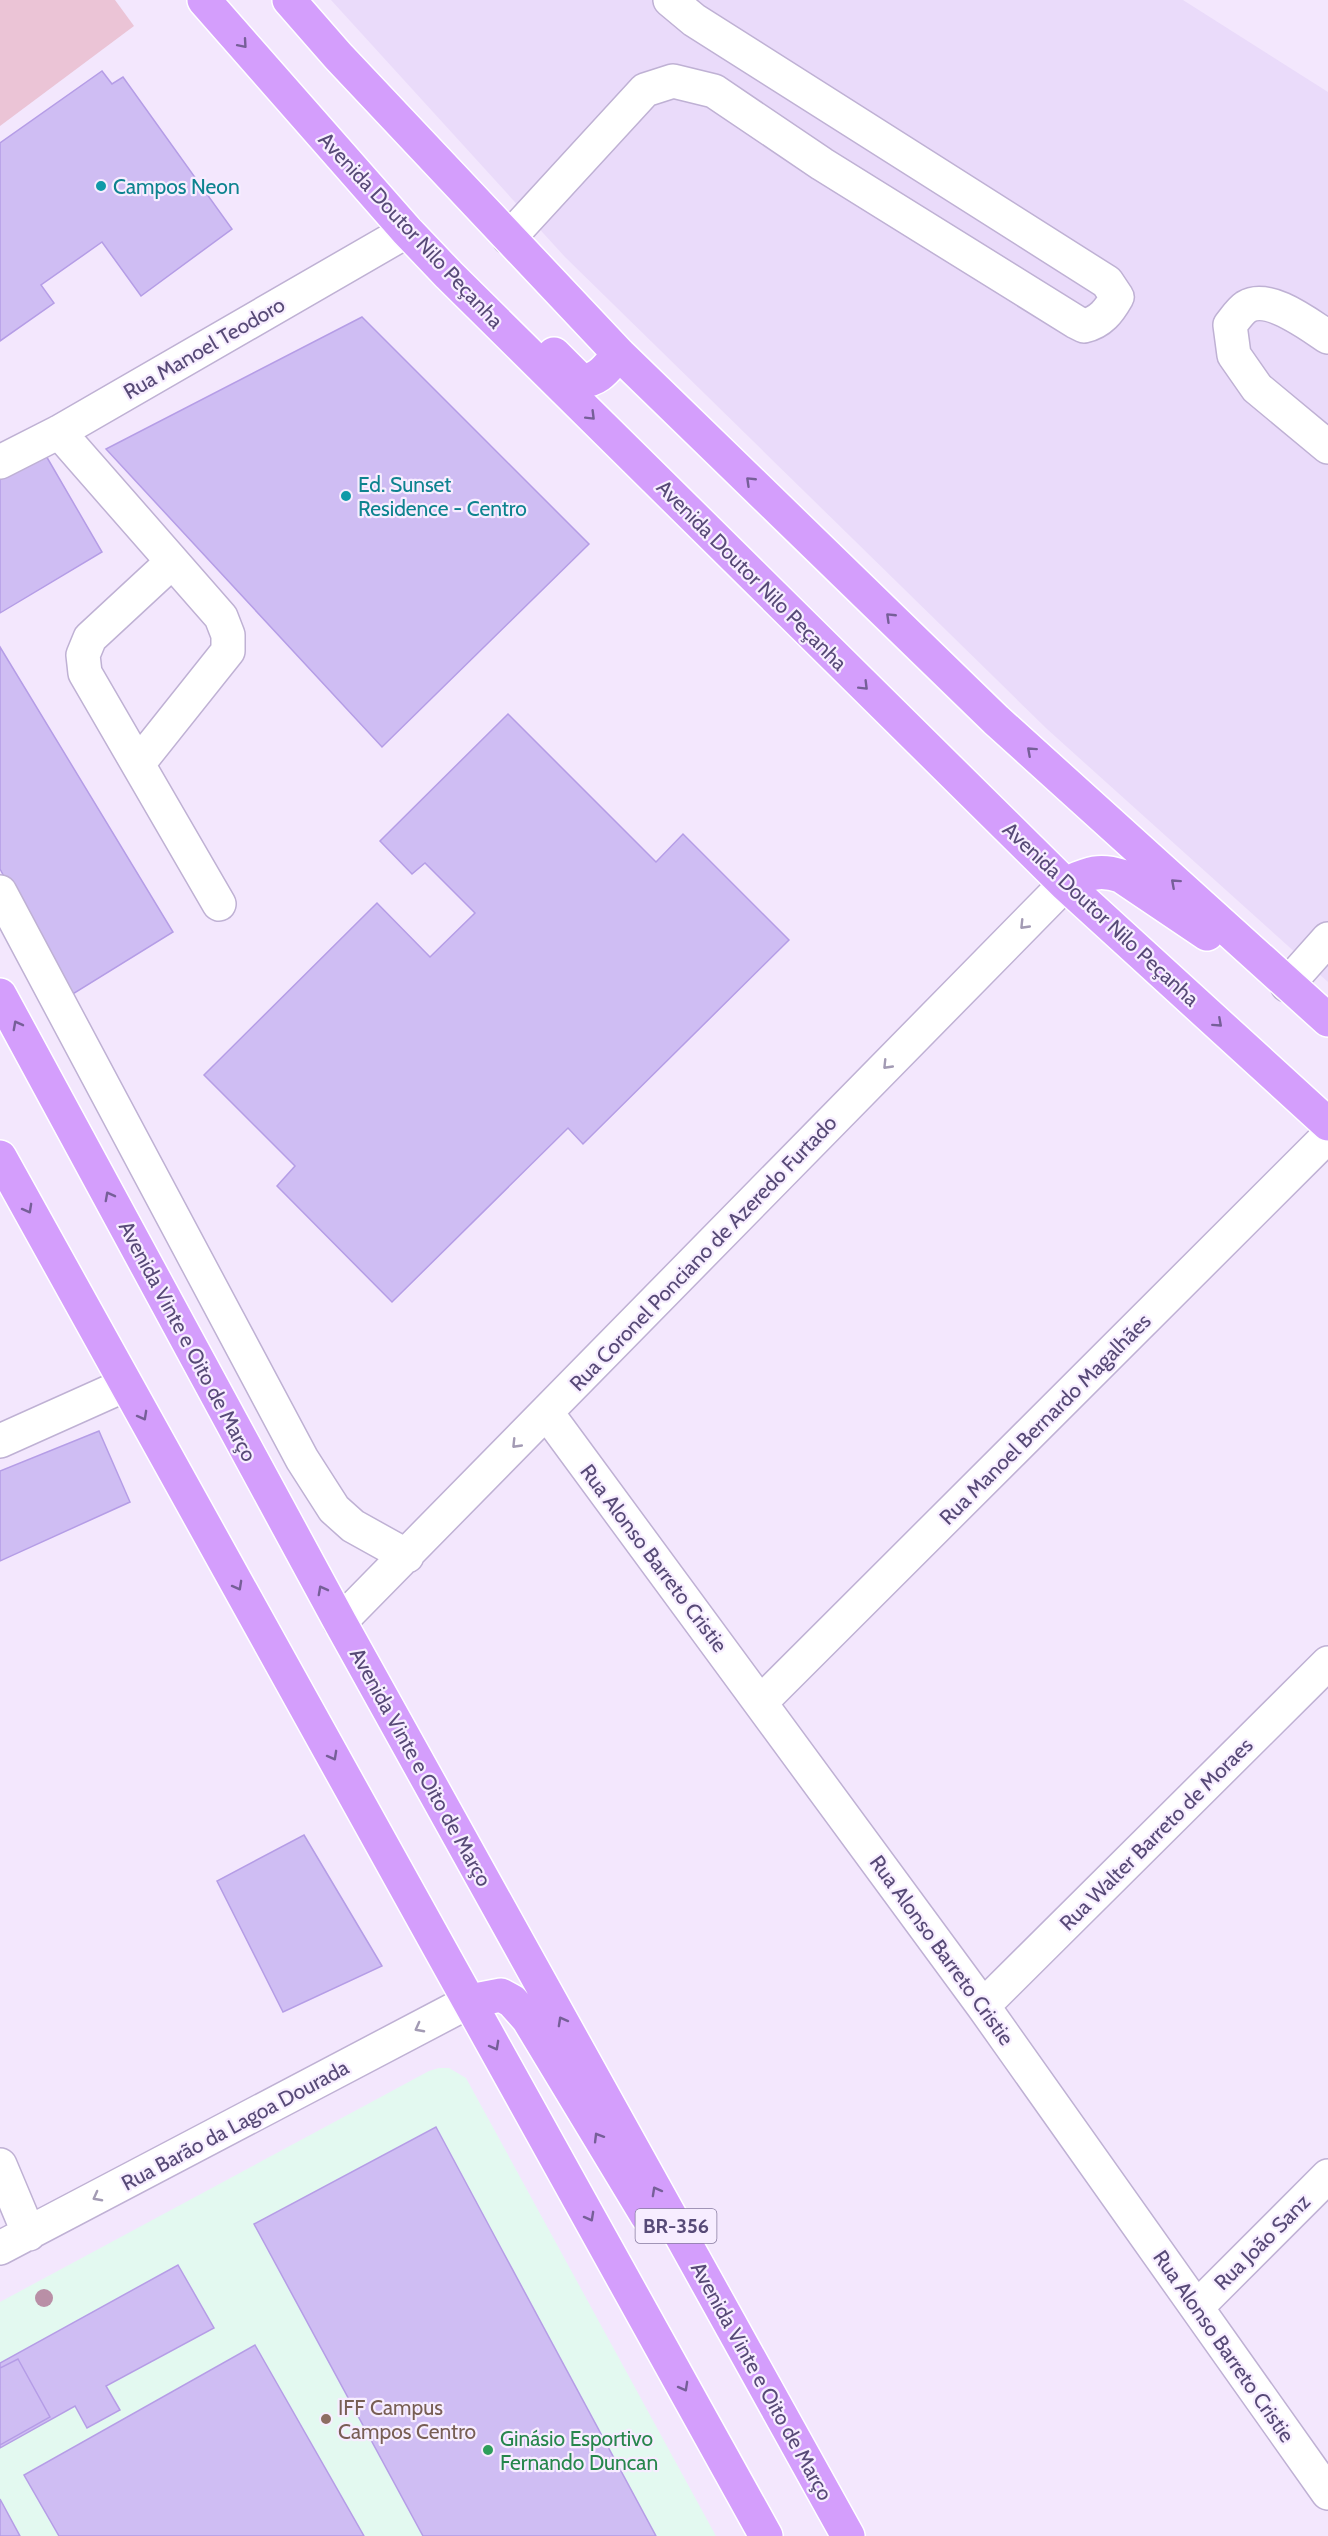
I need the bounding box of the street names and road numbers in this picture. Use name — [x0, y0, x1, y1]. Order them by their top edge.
street label: Avenida Doutor Nilo Peçanha — [314, 127, 508, 333]
street label: Rua Manoel Teodoro — [119, 292, 289, 404]
street label: Avenida Doutor Nilo Peçanha — [652, 475, 852, 675]
street label: Avenida Doutor Nilo Peçanha — [998, 817, 1204, 1011]
street label: Rua Coronel Ponciano de Azeredo Furtado — [564, 1110, 842, 1396]
street label: Avenida Vinte e Oito de Março — [114, 1217, 262, 1465]
street label: Rua Manoel Bernardo Magalhães — [934, 1308, 1156, 1530]
street label: Rua Alonso Barreto Cristie — [575, 1459, 733, 1657]
street label: Avenida Vinte e Oito de Março — [345, 1643, 497, 1891]
street label: Rua Walter Barreto de Moraes — [1054, 1732, 1258, 1936]
street label: Rua Alonso Barreto Cristie — [865, 1850, 1019, 2050]
street label: Rua Barão da Lagoa Dourada — [117, 2054, 353, 2196]
street label: Rua João Sanz — [1209, 2189, 1315, 2295]
road number: BR-356 — [636, 2209, 716, 2243]
street label: Rua Alonso Barreto Cristie — [1148, 2245, 1300, 2447]
street label: Avenida Vinte e Oito de Março — [686, 2257, 838, 2505]

